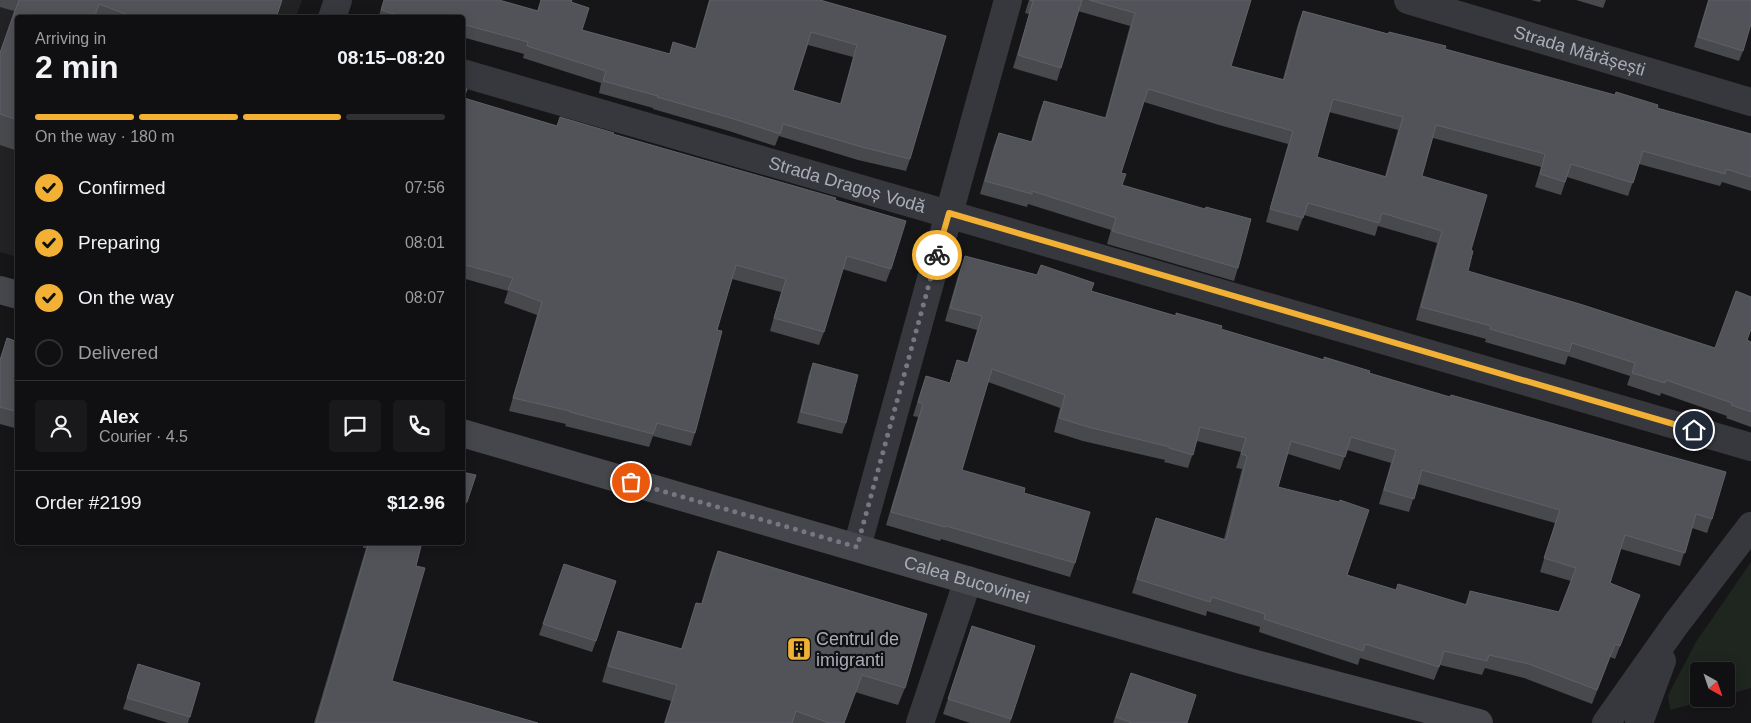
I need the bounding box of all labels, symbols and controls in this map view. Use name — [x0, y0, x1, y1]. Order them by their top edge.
street label: Strada Mărășești — [1511, 22, 1648, 80]
text: Arriving in — [35, 30, 106, 47]
text: 08:15–08:20 — [337, 47, 445, 68]
text: 2 min — [35, 49, 119, 85]
text: On the way · 180 m — [35, 128, 175, 145]
street label: Strada Dragoș Vodă — [766, 153, 929, 217]
icon: check — [35, 174, 63, 202]
text: Confirmed — [78, 177, 166, 198]
text: 07:56 — [405, 179, 445, 196]
icon: check — [35, 229, 63, 257]
courier — [912, 230, 962, 280]
text: Preparing — [78, 232, 160, 253]
text: 08:01 — [405, 234, 445, 251]
icon: bike — [923, 241, 951, 269]
icon: check — [35, 284, 63, 312]
text: On the way — [78, 287, 174, 308]
text: 08:07 — [405, 289, 445, 306]
text: Delivered — [78, 342, 158, 363]
button: person — [35, 400, 87, 452]
button: chat — [329, 400, 381, 452]
button: phone — [393, 400, 445, 452]
text: Alex — [99, 406, 139, 427]
pin — [1673, 409, 1715, 451]
icon: home — [1680, 416, 1708, 444]
text: Courier · 4.5 — [99, 428, 188, 445]
pin — [610, 461, 652, 503]
icon: bag — [617, 468, 645, 496]
text: Order #2199 — [35, 492, 142, 513]
text: $12.96 — [387, 492, 445, 513]
street label: Calea Bucovinei — [902, 552, 1032, 608]
place label: Centrul de imigranti — [816, 629, 899, 670]
building icon: Centrul de imigranti — [786, 636, 812, 662]
north arrow — [1690, 662, 1735, 708]
map controls — [1690, 662, 1735, 707]

